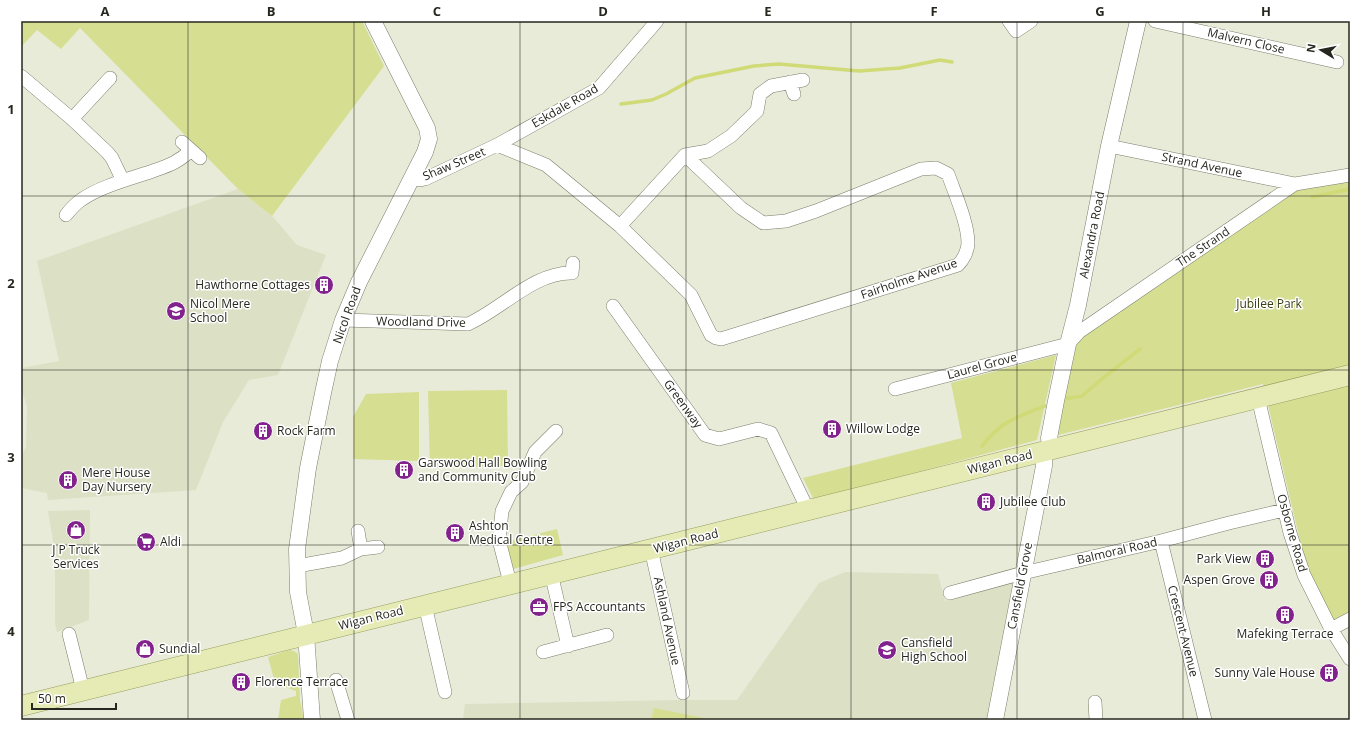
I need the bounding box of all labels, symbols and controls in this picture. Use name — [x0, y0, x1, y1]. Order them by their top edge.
text: A — [101, 2, 110, 20]
text: B — [267, 2, 276, 20]
text: C — [433, 2, 441, 20]
text: D — [598, 2, 608, 20]
text: E — [764, 2, 772, 20]
text: F — [930, 2, 938, 20]
text: G — [1095, 2, 1105, 20]
text: H — [1261, 2, 1271, 20]
street label: Malvern Close — [1206, 23, 1287, 58]
north arrow — [1301, 30, 1341, 70]
text: N — [1302, 42, 1319, 54]
street label: Eskdale Road — [528, 80, 601, 131]
text: 1 — [7, 100, 15, 118]
street label: Shaw Street — [420, 143, 488, 184]
street label: Strand Avenue — [1160, 148, 1244, 181]
street label: Alexandra Road — [1075, 190, 1108, 280]
street label: The Strand — [1173, 222, 1233, 271]
street label: Fairholme Avenue — [858, 254, 960, 303]
text: 2 — [7, 274, 15, 292]
building icon: Hawthorne Cottages — [313, 274, 335, 296]
place label: Hawthorne Cottages — [195, 276, 310, 293]
street label: Nicol Road — [328, 284, 365, 346]
place label: Nicol Mere School — [190, 295, 251, 326]
park label: Jubilee Park — [1235, 295, 1303, 312]
school or university icon: Nicol Mere School — [165, 300, 187, 322]
street label: Woodland Drive — [376, 312, 466, 331]
street label: Laurel Grove — [945, 348, 1019, 383]
street label: Greenway — [660, 376, 707, 432]
building icon: Willow Lodge — [821, 418, 843, 440]
building icon: Rock Farm — [252, 420, 274, 442]
place label: Willow Lodge — [846, 420, 920, 437]
place label: Rock Farm — [277, 422, 336, 439]
street label: Wigan Road — [966, 445, 1034, 478]
text: 3 — [7, 448, 15, 466]
place label: Garswood Hall Bowling and Community Club — [418, 454, 548, 485]
building icon: Garswood Hall Bowling and Community Club — [393, 459, 415, 481]
place label: Mere House Day Nursery — [82, 464, 152, 495]
building icon: Mere House Day Nursery — [57, 469, 79, 491]
building icon: Jubilee Club — [975, 491, 997, 513]
street label: Osborne Road — [1273, 492, 1312, 574]
place label: Jubilee Club — [999, 493, 1066, 510]
place label: Ashton Medical Centre — [469, 517, 553, 548]
shop icon: J P Truck Services — [65, 519, 87, 541]
building icon: Ashton Medical Centre — [444, 522, 466, 544]
street label: Wigan Road — [652, 524, 720, 557]
supermarket icon: Aldi — [135, 531, 157, 553]
place label: Aldi — [160, 533, 181, 550]
street label: Balmoral Road — [1075, 533, 1159, 568]
place label: J P Truck Services — [51, 541, 100, 572]
street label: Cansfield Grove — [1003, 541, 1036, 631]
building icon: Park View — [1254, 548, 1276, 570]
place label: Park View — [1197, 550, 1252, 567]
building icon: Aspen Grove — [1258, 569, 1280, 591]
place label: Aspen Grove — [1184, 571, 1255, 588]
street label: Ashland Avenue — [650, 575, 685, 667]
street label: Crescent Avenue — [1164, 583, 1203, 679]
office icon: FPS Accountants — [528, 596, 550, 618]
place label: FPS Accountants — [553, 598, 646, 615]
street label: Wigan Road — [337, 601, 405, 634]
building icon: Mafeking Terrace — [1274, 604, 1296, 626]
text: 4 — [7, 622, 15, 640]
place label: Mafeking Terrace — [1237, 625, 1334, 642]
place label: Cansfield High School — [901, 634, 967, 665]
shop icon: Sundial — [134, 638, 156, 660]
school or university icon: Cansfield High School — [876, 639, 898, 661]
place label: Sundial — [159, 640, 200, 657]
building icon: Sunny Vale House — [1318, 662, 1340, 684]
place label: Sunny Vale House — [1215, 664, 1315, 681]
building icon: Florence Terrace — [230, 671, 252, 693]
place label: Florence Terrace — [255, 673, 349, 690]
scale bar — [32, 685, 116, 711]
text: 50 m — [38, 690, 66, 707]

